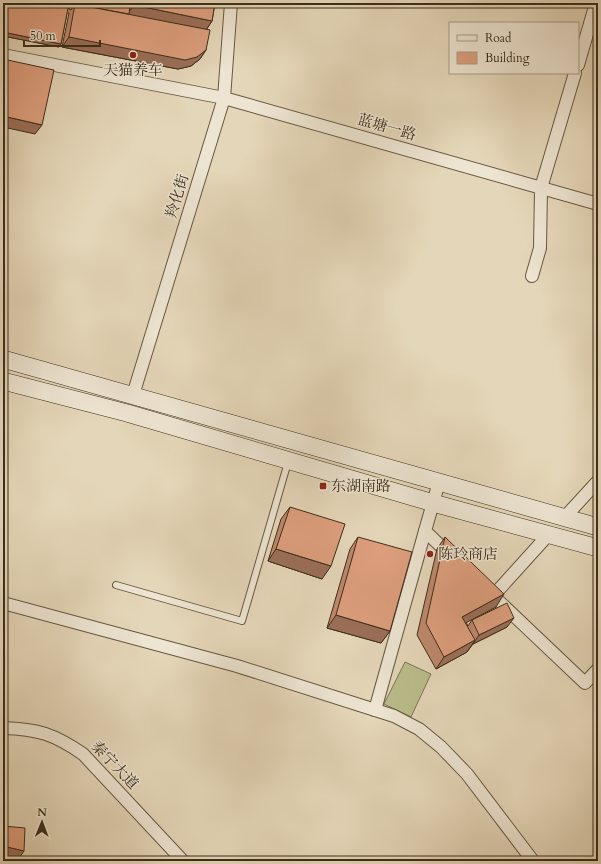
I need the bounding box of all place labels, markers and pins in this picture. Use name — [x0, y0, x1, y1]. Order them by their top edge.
marker: 天猫养车 — [128, 50, 138, 60]
place label: 天猫养车 — [103, 60, 163, 80]
place label: 东湖南路 — [331, 476, 391, 496]
marker: 东湖南路 — [318, 481, 328, 491]
place label: 陈玲商店 — [438, 544, 498, 564]
marker: 陈玲商店 — [425, 549, 435, 559]

